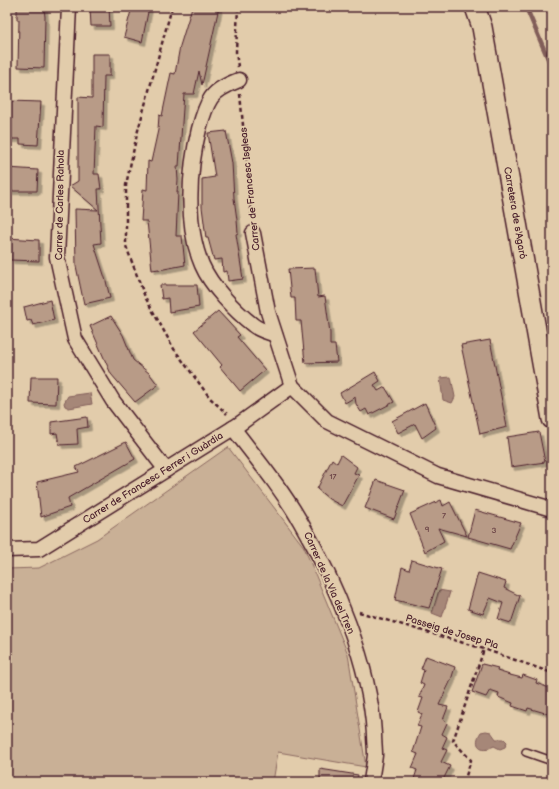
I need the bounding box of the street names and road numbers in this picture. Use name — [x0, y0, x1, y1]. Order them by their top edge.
street label: Carrer de Francesc Isgleas — [238, 127, 262, 251]
street label: Carrer de Carles Rahola — [53, 149, 67, 260]
street label: Carretera de s'Agaró — [501, 166, 529, 260]
street label: Carrer de Francesc Ferrer i Guàrdia — [81, 430, 226, 526]
street label: Carrer de la Via del Tren — [301, 530, 357, 636]
street label: Passeig de Josep Pla — [404, 612, 500, 652]

